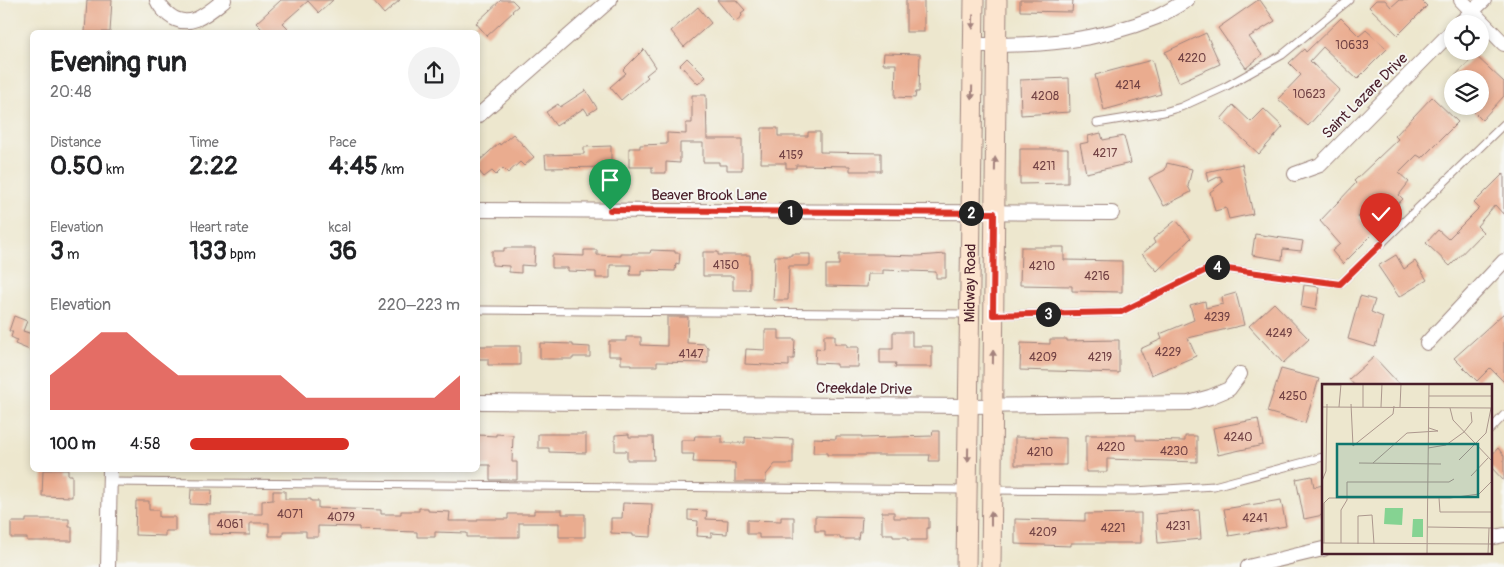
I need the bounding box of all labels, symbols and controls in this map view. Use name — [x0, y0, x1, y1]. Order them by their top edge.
one-way arrow — [969, 15, 977, 31]
map controls — [1444, 15, 1489, 115]
button: locate — [1444, 15, 1489, 60]
house number: 10633 — [1335, 38, 1369, 53]
text: Evening run — [50, 45, 187, 80]
button: share — [408, 47, 460, 99]
street label: Saint Lazare Drive — [1318, 49, 1412, 143]
house number: 4220 — [1178, 51, 1206, 66]
button: layers — [1444, 70, 1489, 115]
house number: 4214 — [1115, 78, 1141, 93]
text: 20:48 — [50, 82, 92, 102]
one-way arrow — [968, 86, 976, 102]
house number: 10623 — [1293, 87, 1326, 102]
house number: 4208 — [1031, 89, 1059, 104]
text: Distance — [50, 134, 101, 151]
text: Time — [189, 134, 219, 151]
text: Pace — [329, 134, 356, 151]
house number: 4217 — [1093, 146, 1118, 161]
house number: 4159 — [779, 148, 803, 163]
text: 0.50 — [50, 151, 103, 182]
text: 2:22 — [189, 151, 238, 182]
text: 4:45 — [329, 151, 378, 182]
one-way arrow — [991, 156, 999, 172]
pin — [589, 159, 631, 210]
house number: 4211 — [1032, 159, 1056, 174]
text: km — [103, 161, 125, 178]
text: /km — [378, 161, 404, 178]
icon: arrive — [596, 166, 624, 194]
street label: Beaver Brook Lane — [651, 186, 767, 205]
pin — [1360, 193, 1402, 244]
pin: 1 — [778, 200, 802, 224]
pin: 2 — [958, 200, 984, 226]
icon: check — [1367, 200, 1395, 228]
text: 1 — [788, 204, 793, 221]
text: 2 — [968, 205, 975, 222]
text: Elevation — [50, 219, 103, 236]
text: Heart rate — [189, 219, 248, 236]
text: kcal — [329, 219, 351, 236]
text: 3 — [50, 236, 64, 267]
text: 133 — [189, 236, 227, 267]
text: 36 — [329, 236, 357, 267]
street label: Midway Road — [960, 244, 980, 323]
text: m — [64, 246, 79, 263]
text: bpm — [227, 246, 256, 263]
pin: 4 — [1204, 254, 1230, 280]
house number: 4150 — [713, 258, 739, 273]
house number: 4210 — [1029, 259, 1055, 274]
text: 4 — [1213, 259, 1222, 276]
house number: 4216 — [1084, 269, 1110, 284]
text: Elevation — [50, 295, 111, 315]
text: 220–223 m — [378, 295, 460, 315]
pin: 3 — [1036, 302, 1060, 326]
text: 3 — [1045, 306, 1052, 323]
house number: 4239 — [1204, 310, 1230, 325]
house number: 4249 — [1266, 326, 1292, 341]
house number: 4229 — [1155, 345, 1181, 360]
house number: 4147 — [679, 347, 704, 362]
one-way arrow — [989, 349, 997, 365]
house number: 4209 — [1029, 350, 1057, 365]
house number: 4219 — [1088, 350, 1112, 365]
street label: Creekdale Drive — [816, 379, 913, 399]
inset map — [1322, 384, 1492, 554]
house number: 4250 — [1279, 389, 1307, 404]
house number: 4240 — [1224, 430, 1252, 445]
text: 100 m — [50, 434, 96, 454]
text: 4:58 — [130, 434, 160, 454]
house number: 4220 — [1097, 440, 1125, 455]
house number: 4230 — [1160, 444, 1188, 459]
house number: 4210 — [1027, 445, 1053, 460]
one-way arrow — [964, 447, 972, 463]
house number: 4071 — [277, 507, 303, 522]
house number: 4079 — [327, 510, 355, 525]
one-way arrow — [987, 510, 995, 526]
house number: 4241 — [1242, 511, 1268, 526]
house number: 4061 — [217, 517, 243, 532]
house number: 4231 — [1166, 519, 1190, 534]
house number: 4221 — [1100, 521, 1126, 536]
house number: 4209 — [1029, 525, 1057, 540]

